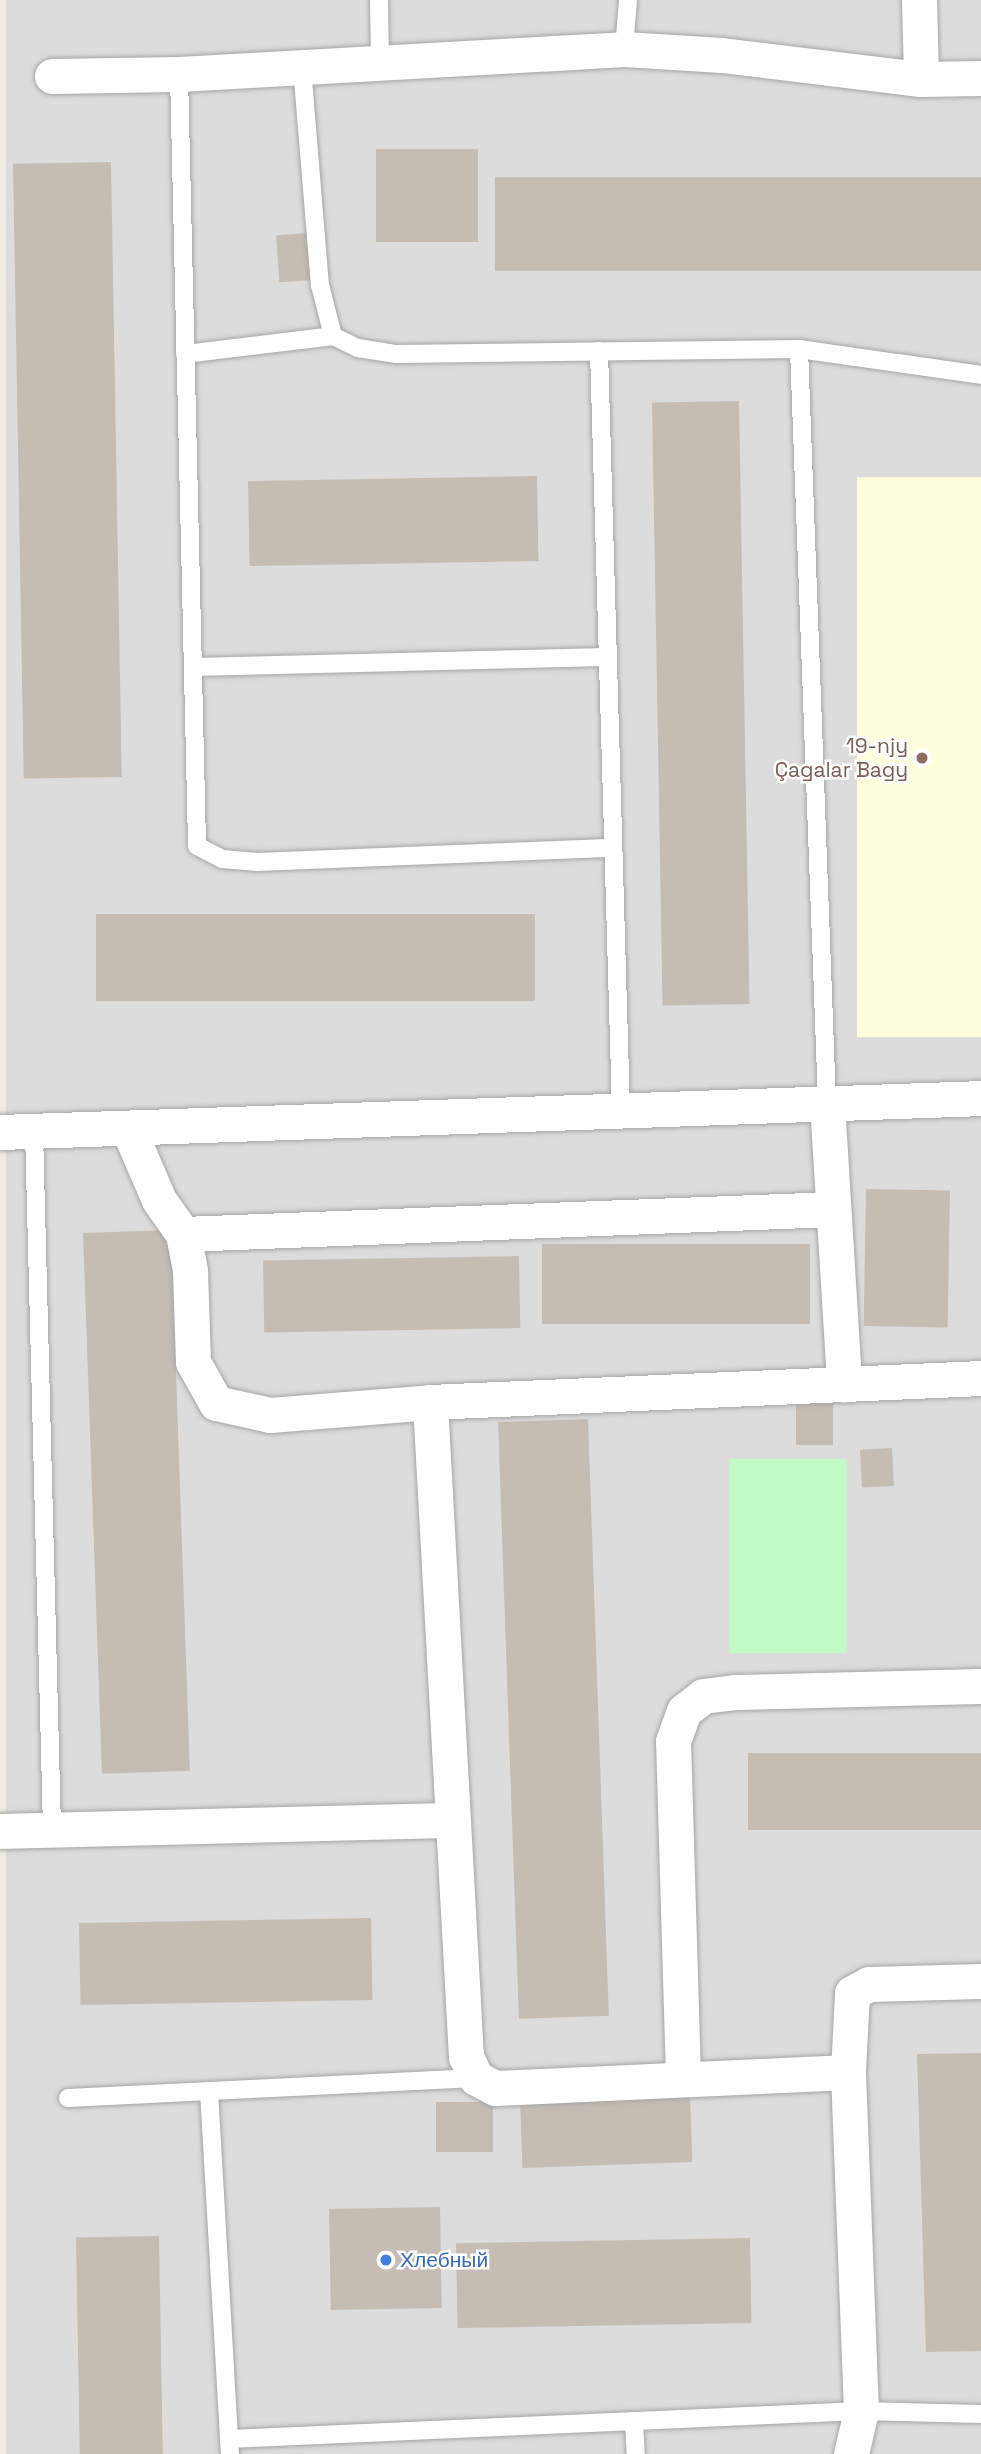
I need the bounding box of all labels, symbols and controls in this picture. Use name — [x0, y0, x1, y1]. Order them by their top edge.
place label: 19-njy Çagalar Bagy — [775, 733, 908, 783]
marker: 19-njy Çagalar Bagy — [914, 750, 930, 766]
place label: Хлебный — [400, 2247, 488, 2273]
marker: Хлебный — [378, 2252, 394, 2268]

